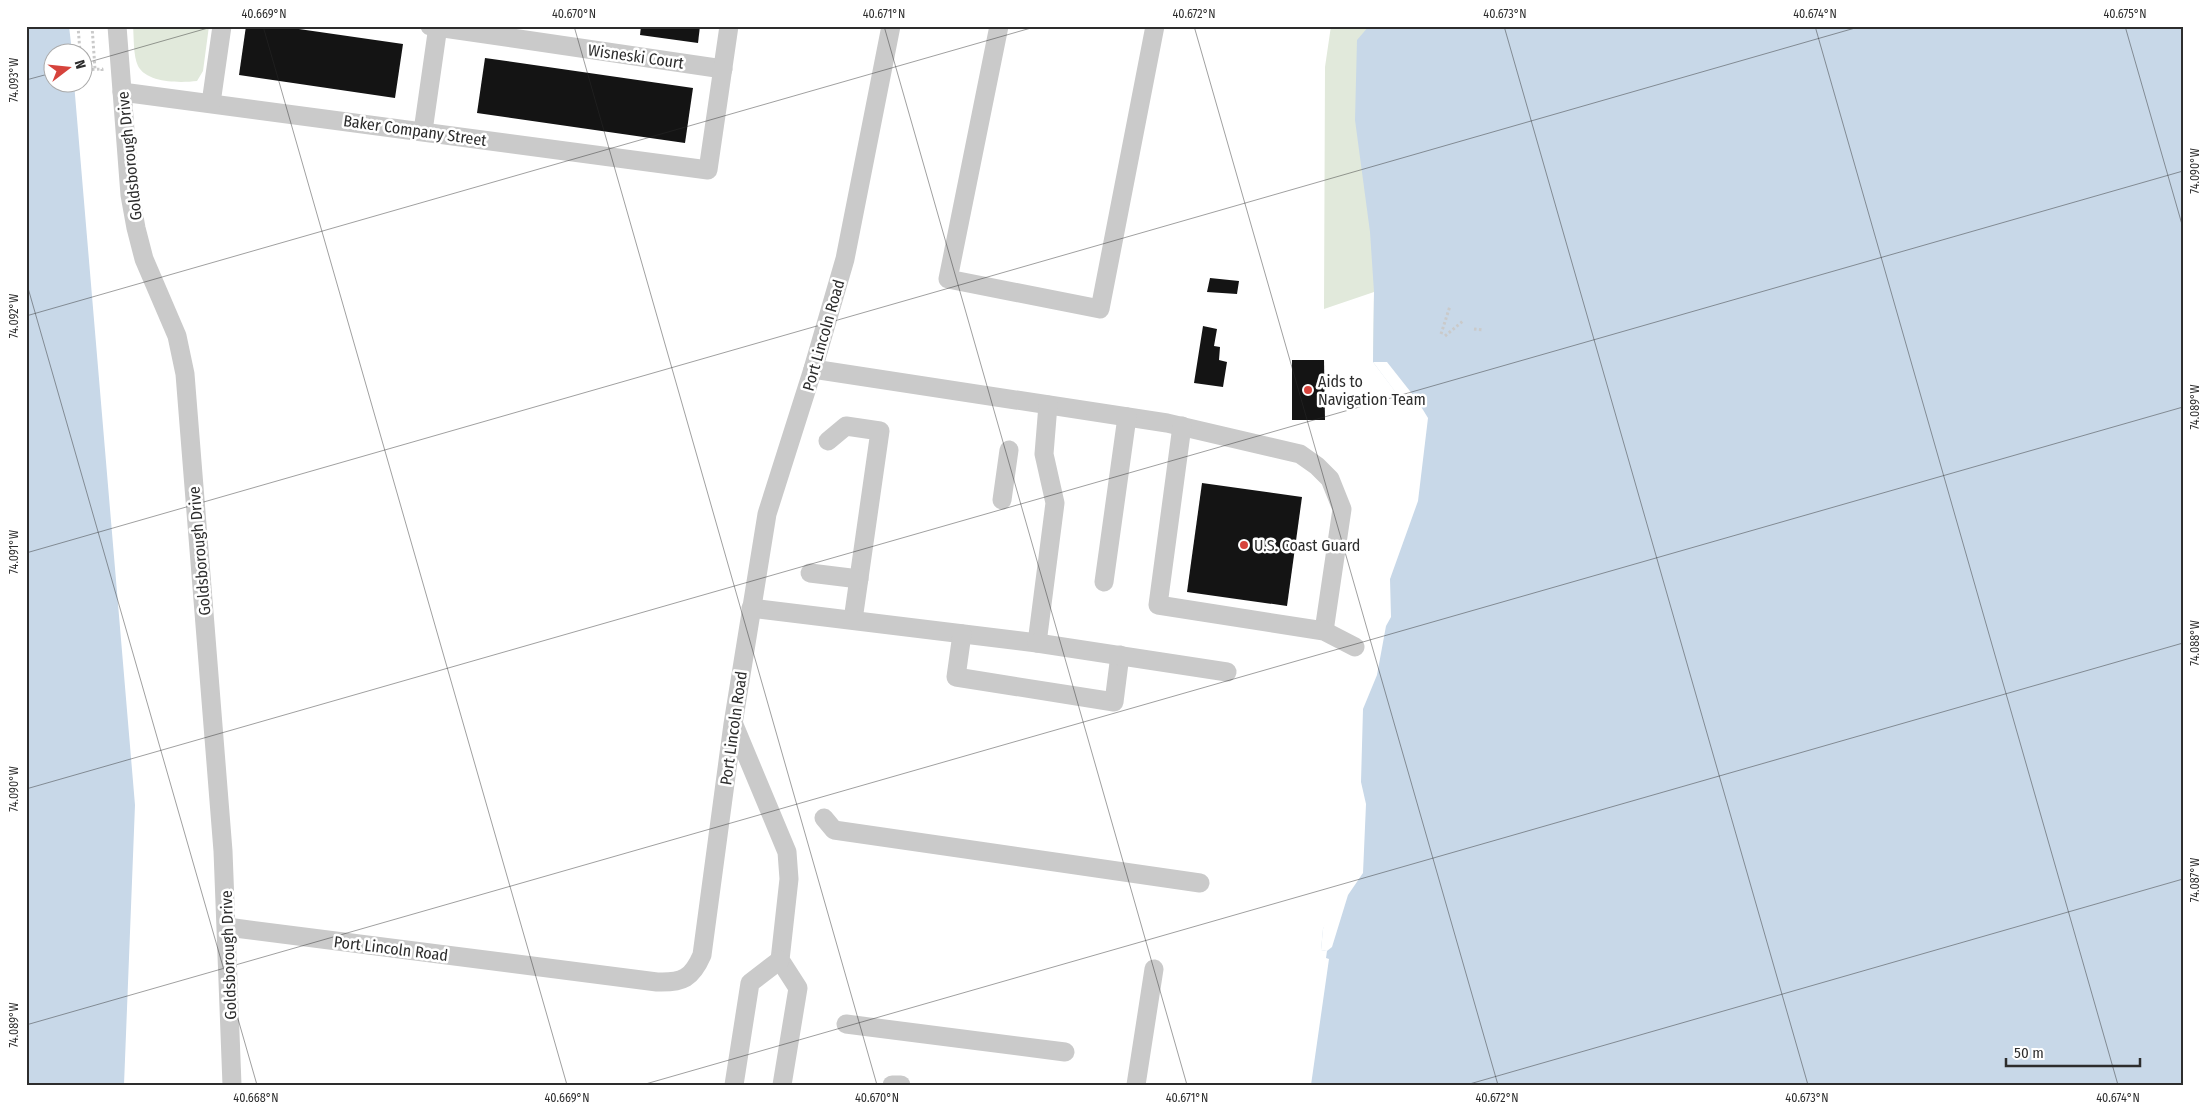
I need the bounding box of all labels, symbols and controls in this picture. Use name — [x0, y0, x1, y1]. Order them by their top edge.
text: 40.669°N — [242, 7, 286, 21]
text: 40.670°N — [552, 7, 596, 21]
text: 40.671°N — [863, 7, 905, 21]
text: 40.672°N — [1172, 7, 1216, 21]
text: 40.673°N — [1483, 7, 1527, 21]
text: 40.674°N — [1793, 7, 1837, 21]
text: 40.675°N — [2103, 7, 2147, 21]
street label: Wisneski Court — [587, 40, 686, 73]
north arrow — [42, 42, 92, 92]
text: 74.093°W — [7, 58, 21, 102]
text: N — [71, 58, 89, 71]
street label: Goldsborough Drive — [113, 90, 146, 221]
street label: Baker Company Street — [342, 111, 489, 150]
text: 74.090°W — [2188, 148, 2202, 194]
street label: Port Lincoln Road — [799, 277, 848, 393]
text: 74.092°W — [7, 294, 21, 338]
place label: Aids to Navigation Team — [1318, 372, 1426, 409]
marker: Aids to Navigation Team — [1302, 384, 1314, 396]
text: 74.089°W — [2188, 384, 2202, 430]
street label: Goldsborough Drive — [184, 486, 215, 616]
text: 74.091°W — [7, 530, 21, 574]
place label: U.S. Coast Guard — [1254, 536, 1360, 555]
marker: U.S. Coast Guard — [1238, 539, 1250, 551]
text: 74.088°W — [2188, 620, 2202, 666]
street label: Port Lincoln Road — [716, 670, 751, 786]
text: 74.090°W — [7, 766, 21, 812]
text: 74.087°W — [2188, 858, 2202, 902]
street label: Goldsborough Drive — [217, 890, 240, 1020]
street label: Port Lincoln Road — [333, 932, 449, 965]
text: 74.089°W — [7, 1002, 21, 1048]
scale bar — [2006, 1036, 2140, 1068]
text: 50 m — [2014, 1044, 2044, 1062]
text: 40.668°N — [233, 1091, 279, 1105]
text: 40.669°N — [545, 1091, 589, 1105]
text: 40.670°N — [855, 1091, 899, 1105]
text: 40.671°N — [1166, 1091, 1208, 1105]
text: 40.672°N — [1475, 1091, 1519, 1105]
text: 40.673°N — [1785, 1091, 1829, 1105]
text: 40.674°N — [2096, 1091, 2140, 1105]

